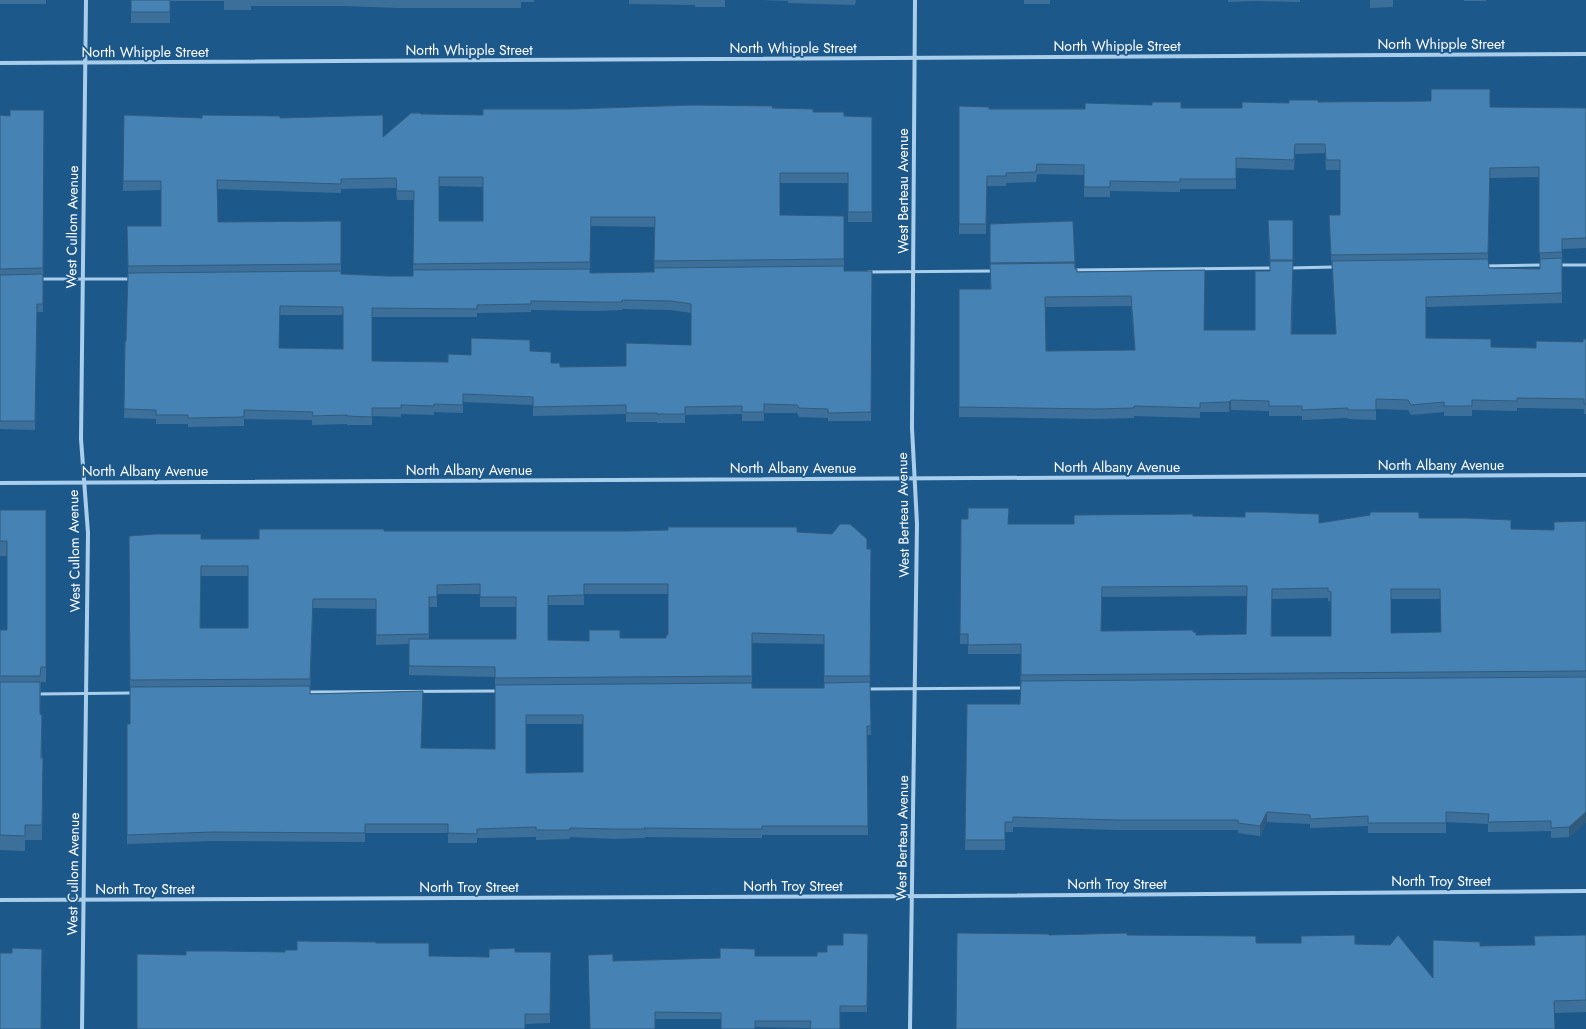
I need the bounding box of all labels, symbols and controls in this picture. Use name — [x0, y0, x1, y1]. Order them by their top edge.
street label: North Whipple Street — [1377, 34, 1505, 54]
street label: North Whipple Street — [1053, 36, 1181, 56]
street label: North Whipple Street — [729, 38, 857, 58]
street label: North Whipple Street — [405, 40, 533, 60]
street label: North Whipple Street — [81, 42, 209, 62]
street label: West Berteau Avenue — [893, 128, 913, 254]
street label: West Cullom Avenue — [61, 165, 83, 289]
street label: West Berteau Avenue — [892, 452, 914, 578]
street label: North Albany Avenue — [1378, 455, 1504, 475]
street label: North Albany Avenue — [1054, 457, 1180, 477]
street label: North Albany Avenue — [730, 458, 856, 478]
street label: North Albany Avenue — [406, 460, 532, 480]
street label: North Albany Avenue — [82, 461, 208, 481]
street label: West Cullom Avenue — [63, 489, 85, 613]
street label: West Berteau Avenue — [891, 775, 913, 901]
street label: West Cullom Avenue — [62, 812, 84, 936]
street label: North Troy Street — [1391, 871, 1491, 891]
street label: North Troy Street — [1067, 874, 1167, 894]
street label: North Troy Street — [743, 876, 843, 896]
street label: North Troy Street — [419, 877, 519, 897]
street label: North Troy Street — [95, 879, 195, 899]

